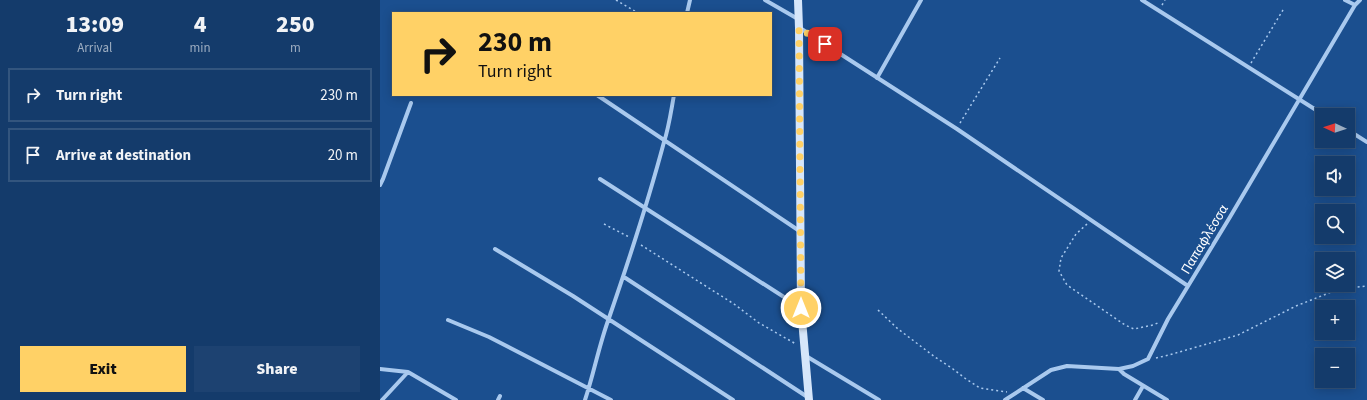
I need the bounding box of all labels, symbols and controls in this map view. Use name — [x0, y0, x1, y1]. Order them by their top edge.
text: 13:09 — [65, 7, 124, 42]
text: 4 — [194, 7, 207, 42]
text: 250 — [276, 7, 315, 42]
text: 230 m — [478, 22, 552, 62]
pin — [808, 27, 842, 61]
icon: right — [412, 28, 464, 80]
icon: arrive — [814, 33, 836, 55]
text: Arrival — [77, 39, 112, 57]
text: min — [190, 39, 211, 57]
text: m — [290, 39, 301, 57]
text: Turn right — [478, 59, 552, 84]
icon: right — [22, 84, 44, 106]
text: Turn right — [56, 85, 122, 106]
text: 230 m — [320, 85, 358, 106]
north arrow — [1315, 108, 1355, 148]
map controls — [1315, 108, 1355, 388]
icon: arrive — [22, 144, 44, 166]
text: Arrive at destination — [56, 145, 191, 166]
text: 20 m — [328, 145, 358, 166]
button: sound — [1315, 156, 1355, 196]
street label: Παπαφλέσσα — [1176, 201, 1234, 278]
button: search — [1315, 204, 1355, 244]
button: layers — [1315, 252, 1355, 292]
position arrow — [780, 287, 822, 329]
button: + — [1315, 300, 1355, 340]
button: Exit — [20, 346, 186, 392]
button: Share — [194, 346, 360, 392]
button: − — [1315, 348, 1355, 388]

